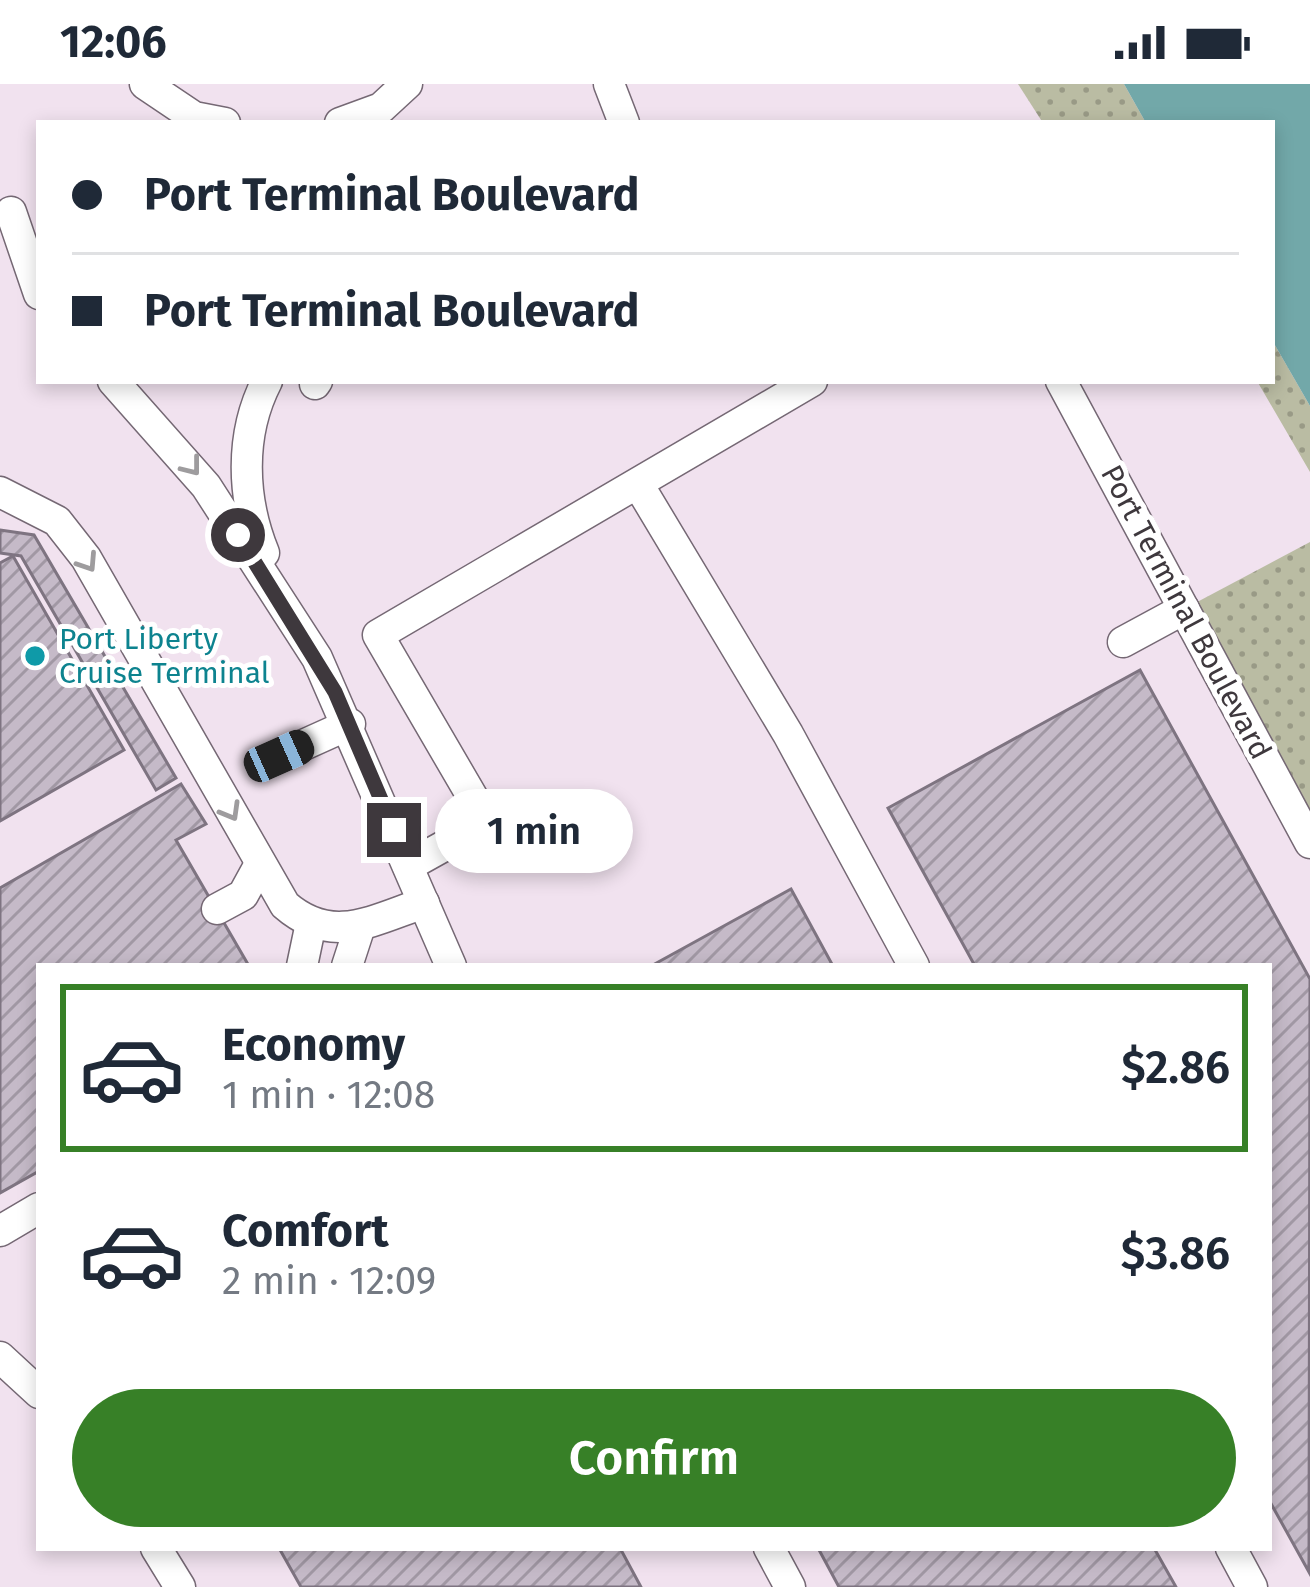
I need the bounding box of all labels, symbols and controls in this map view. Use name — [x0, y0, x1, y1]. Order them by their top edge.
text: 12:06 — [60, 15, 167, 69]
text: Port Terminal Boulevard — [144, 168, 640, 222]
text: Port Terminal Boulevard — [144, 284, 640, 338]
one-way arrow — [178, 454, 199, 476]
street label: Port Terminal Boulevard — [1093, 459, 1279, 765]
route start — [211, 508, 265, 562]
one-way arrow — [73, 550, 95, 572]
place label: Port Liberty Cruise Terminal — [59, 621, 270, 691]
marker: Port Liberty Cruise Terminal — [22, 643, 48, 669]
car — [239, 725, 319, 787]
callout: 1 min — [436, 788, 634, 872]
one-way arrow — [216, 799, 239, 820]
route end — [367, 803, 421, 857]
text: 1 min — [487, 808, 581, 854]
icon: car — [78, 1014, 186, 1122]
text: Economy — [222, 1018, 405, 1072]
text: $2.86 — [1121, 1041, 1230, 1095]
text: 1 min · 12:08 — [222, 1072, 435, 1118]
icon: car — [78, 1200, 186, 1308]
text: Comfort — [222, 1204, 389, 1258]
text: $3.86 — [1121, 1227, 1230, 1281]
text: 2 min · 12:09 — [222, 1258, 436, 1304]
button: Confirm — [72, 1389, 1236, 1527]

